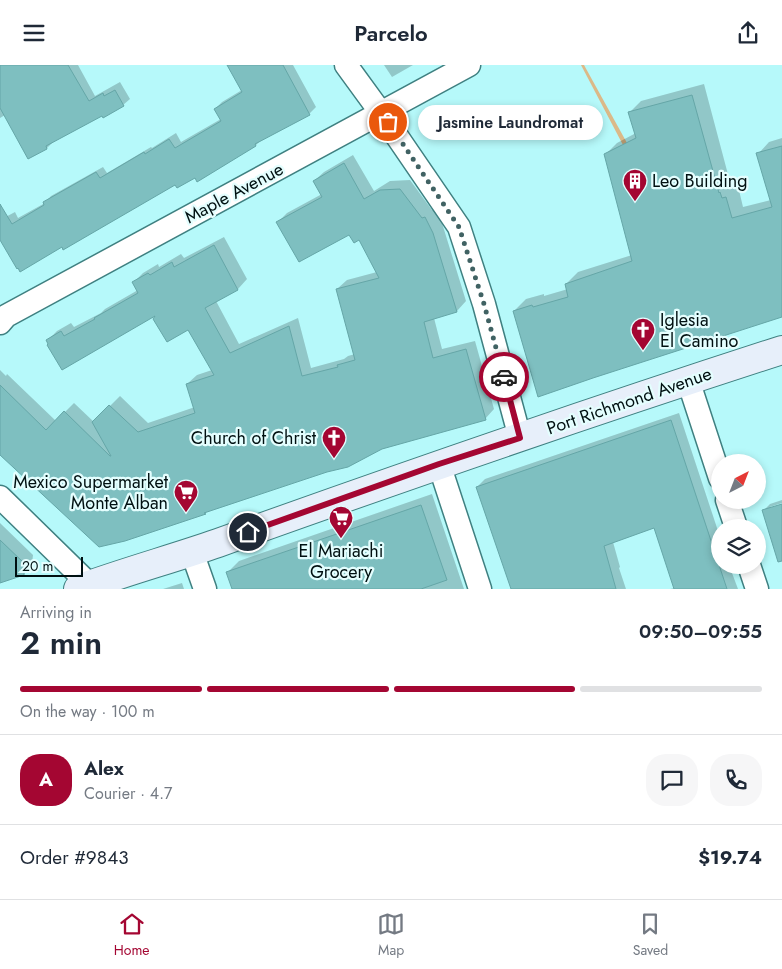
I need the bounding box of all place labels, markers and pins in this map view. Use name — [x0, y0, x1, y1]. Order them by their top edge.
pin — [367, 101, 409, 143]
callout: Jasmine Laundromat — [418, 105, 603, 139]
building icon: Leo Building — [622, 168, 648, 202]
place label: Leo Building — [652, 168, 748, 194]
place label: Iglesia El Camino — [660, 307, 739, 354]
church icon: Iglesia El Camino — [630, 317, 656, 351]
place label: Church of Christ — [191, 425, 317, 451]
church icon: Church of Christ — [321, 425, 347, 459]
place label: Mexico Supermarket Monte Alban — [13, 469, 169, 516]
supermarket icon: Mexico Supermarket Monte Alban — [173, 479, 199, 513]
supermarket icon: El Mariachi Grocery — [328, 505, 354, 539]
pin — [227, 511, 269, 553]
place label: El Mariachi Grocery — [299, 538, 383, 585]

